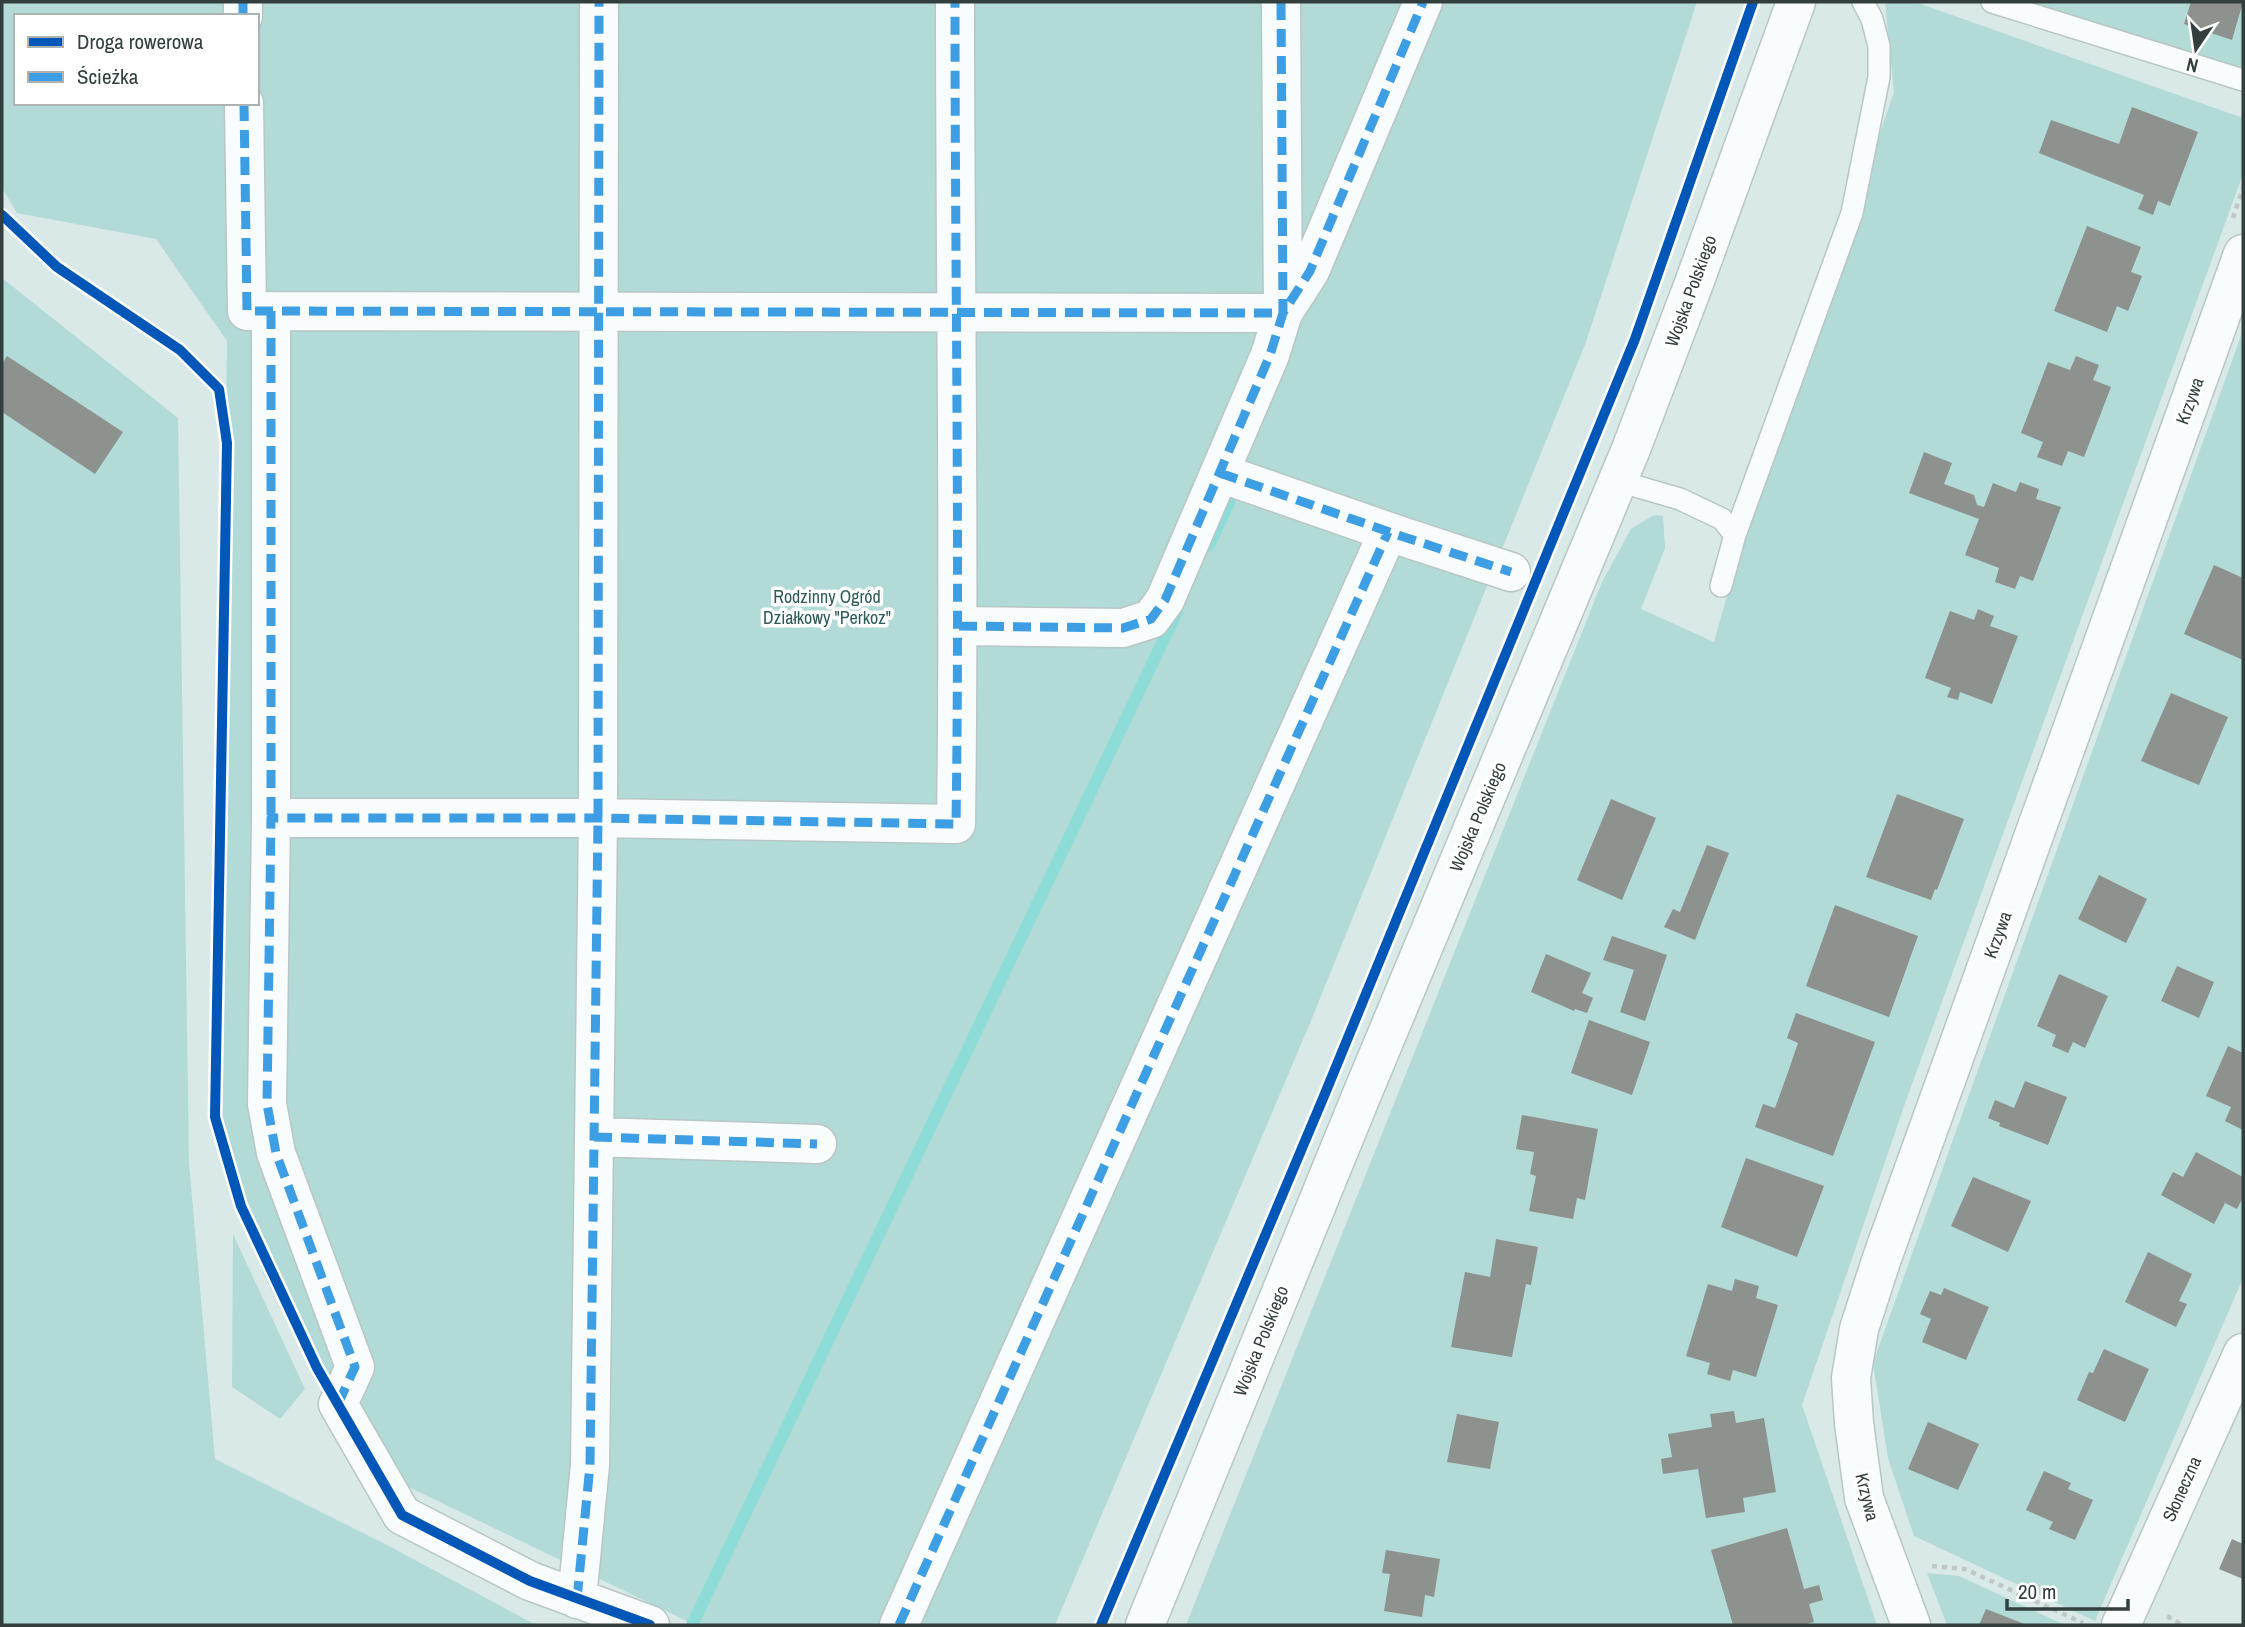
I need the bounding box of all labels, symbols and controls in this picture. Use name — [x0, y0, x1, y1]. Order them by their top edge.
legend — [14, 14, 259, 105]
north arrow — [2161, 14, 2231, 84]
text: Droga rowerowa — [77, 27, 204, 56]
text: N — [2184, 52, 2201, 79]
text: Ścieżka — [77, 62, 139, 91]
street label: Wojska Polskiego — [1659, 232, 1722, 350]
street label: Krzywa — [2170, 374, 2210, 428]
park label: Rodzinny Ogród Działkowy "Perkoz" — [763, 584, 891, 630]
street label: Wojska Polskiego — [1443, 758, 1512, 876]
street label: Krzywa — [1978, 908, 2018, 962]
street label: Wojska Polskiego — [1227, 1282, 1294, 1400]
street label: Słoneczna — [2156, 1452, 2207, 1525]
street label: Krzywa — [1850, 1470, 1885, 1523]
scale bar — [2007, 1568, 2128, 1612]
text: 20 m — [2018, 1577, 2056, 1606]

